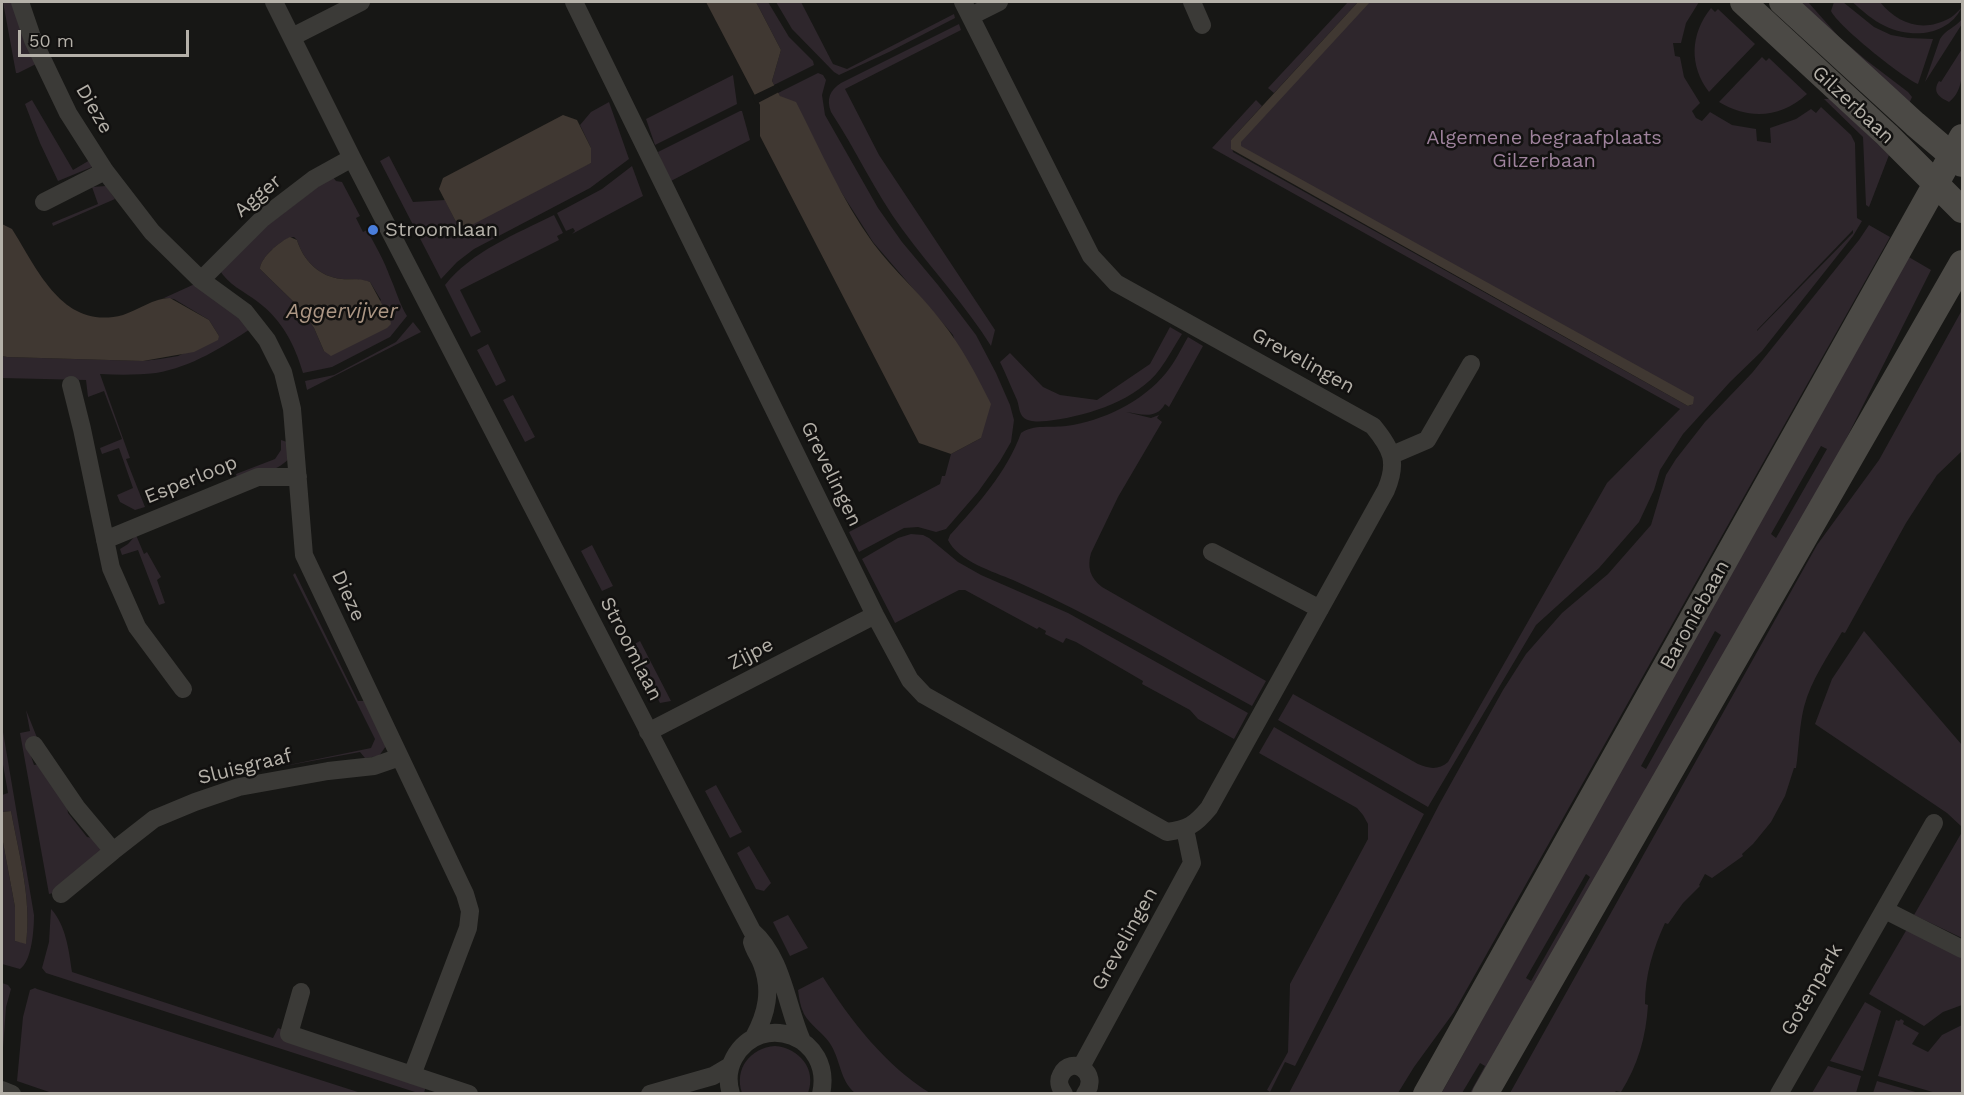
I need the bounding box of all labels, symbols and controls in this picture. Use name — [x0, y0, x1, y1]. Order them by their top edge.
scale bar — [21, 18, 192, 56]
text: 50 m — [29, 30, 74, 51]
street label: Gilzerbaan — [1807, 61, 1899, 149]
street label: Dieze — [70, 80, 118, 138]
park label: Algemene begraafplaats Gilzerbaan — [1426, 126, 1662, 173]
street label: Agger — [230, 169, 286, 223]
place label: Stroomlaan — [385, 218, 498, 242]
marker: Stroomlaan — [366, 223, 380, 237]
water label: Aggervijver — [286, 299, 398, 325]
street label: Grevelingen — [1247, 323, 1359, 399]
street label: Grevelingen — [795, 418, 867, 530]
street label: Esperloop — [141, 450, 241, 510]
street label: Baroniebaan — [1655, 556, 1735, 674]
street label: Dieze — [326, 567, 370, 625]
street label: Stroomlaan — [595, 593, 667, 705]
street label: Zijpe — [724, 633, 778, 675]
street label: Sluisgraaf — [195, 744, 295, 790]
street label: Grevelingen — [1087, 883, 1163, 995]
street label: Gotenpark — [1776, 940, 1848, 1040]

